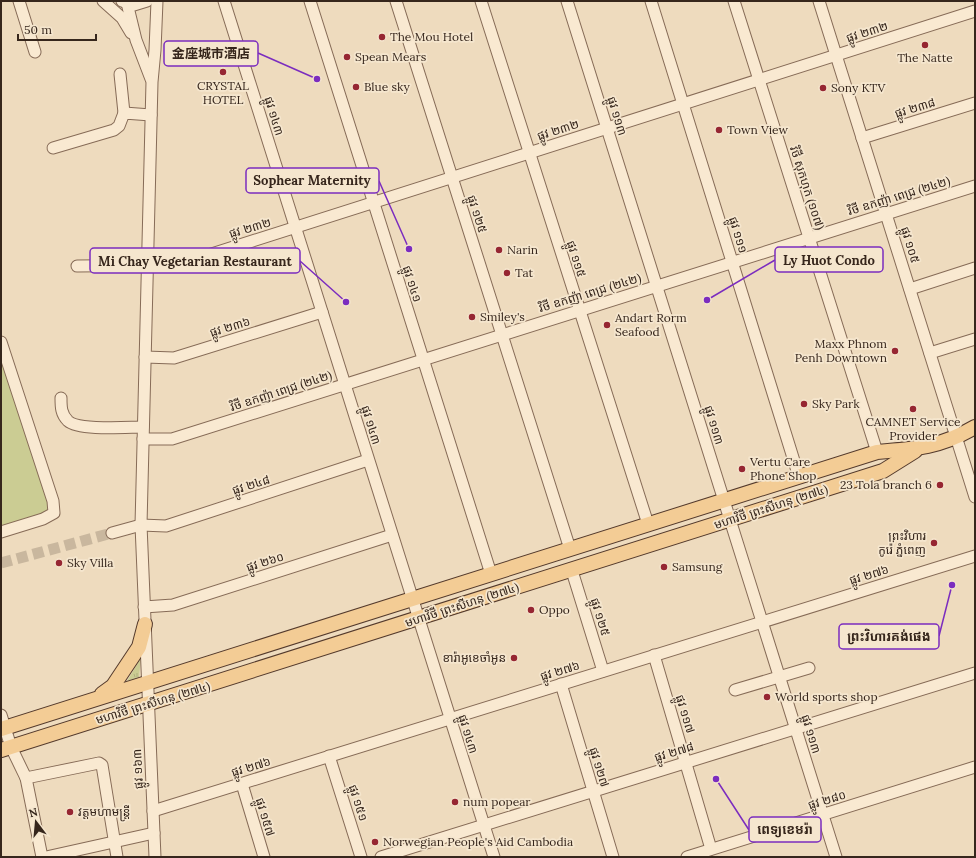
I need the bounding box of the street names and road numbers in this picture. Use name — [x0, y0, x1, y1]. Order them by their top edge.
street label: ផ្លូវ ២៣២ — [844, 18, 891, 49]
street label: ផ្លូវ ១៤៣ — [258, 94, 288, 138]
street label: ផ្លូវ ១១៣ — [601, 94, 631, 138]
street label: ផ្លូវ ២៣៨ — [893, 94, 938, 124]
street label: ផ្លូវ ២៣២ — [535, 116, 582, 147]
street label: វិថី សុកហុក (១០៧) — [786, 144, 828, 232]
street label: វិថី ឧកញ៉ា ពេជ្រ (២៤២) — [846, 173, 952, 219]
street label: ផ្លូវ ១២៥ — [461, 193, 491, 236]
street label: ផ្លូវ ២៣២ — [227, 214, 274, 244]
street label: ផ្លូវ ១១១ — [722, 215, 751, 256]
street label: ផ្លូវ ១០៥ — [894, 225, 923, 266]
street label: ផ្លូវ ១១៥ — [560, 239, 589, 280]
street label: ផ្លូវ ១៤១ — [396, 264, 425, 305]
street label: វិថី ឧកញ៉ា ពេជ្រ (២៤២) — [537, 270, 643, 316]
street label: ផ្លូវ ២៣៦ — [208, 313, 253, 343]
street label: វិថី ឧកញ៉ា ពេជ្រ (២៤២) — [228, 367, 334, 415]
street label: ផ្លូវ ១៤៣ — [355, 403, 385, 447]
street label: ផ្លូវ ១១៣ — [698, 403, 728, 447]
street label: ផ្លូវ ២៤៨ — [230, 471, 273, 501]
street label: មហាវិថី ព្រះសីហនុ (២៧៤) — [712, 481, 830, 533]
street label: ផ្លូវ ២៦០ — [244, 548, 287, 578]
street label: ផ្លូវ ២៧៦ — [847, 561, 892, 591]
street label: មហាវិថី ព្រះសីហនុ (២៧៤) — [403, 579, 521, 631]
street label: ផ្លូវ ១២៥ — [584, 596, 613, 639]
street label: ផ្លូវ ២៧៦ — [538, 657, 583, 687]
street label: មហាវិថី ព្រះសីហនុ (២៧៤) — [94, 678, 213, 728]
street label: ផ្លូវ ១១៧ — [669, 693, 698, 736]
street label: ផ្លូវ ១៤៣ — [452, 712, 482, 756]
street label: ផ្លូវ ១១៣ — [795, 712, 825, 756]
street label: ផ្លូវ ២៧៨ — [652, 738, 697, 768]
street label: ផ្លូវ ១២៧ — [583, 745, 613, 790]
street label: ផ្លូវ ១៦៣ — [129, 748, 150, 790]
street label: ផ្លូវ ២៧៦ — [229, 753, 274, 783]
street label: ផ្លូវ ១៥១ — [342, 783, 371, 824]
street label: ផ្លូវ ២៨០ — [806, 787, 849, 816]
street label: ផ្លូវ ១៥៧ — [249, 796, 278, 839]

